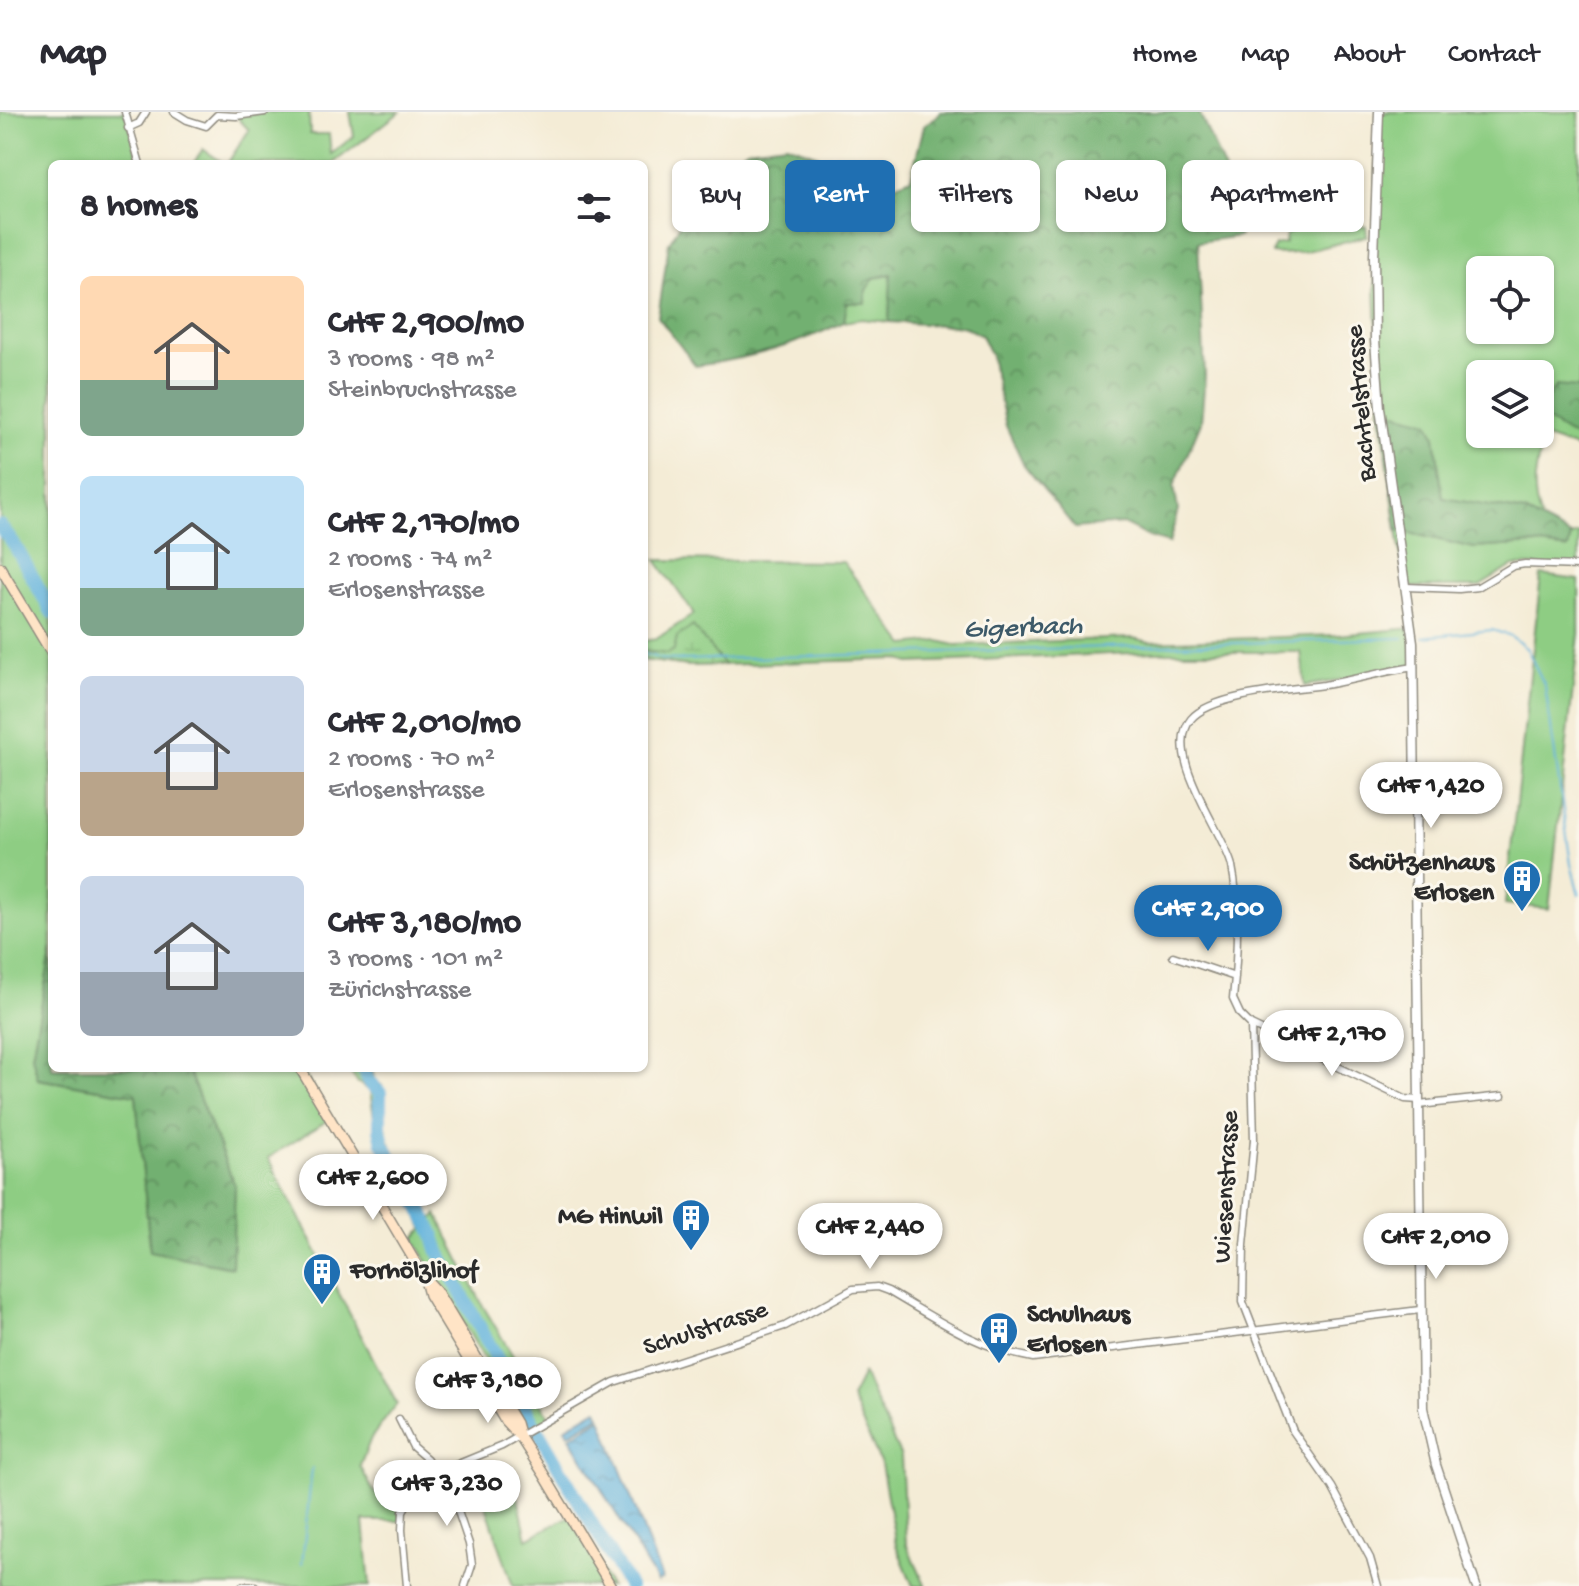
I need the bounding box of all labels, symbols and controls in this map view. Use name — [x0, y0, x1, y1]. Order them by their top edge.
text: Map — [40, 33, 106, 77]
text: Home — [1132, 39, 1197, 72]
text: Map — [1241, 39, 1290, 72]
text: About — [1334, 39, 1404, 72]
text: Contact — [1448, 39, 1539, 72]
chip: Buy — [672, 160, 769, 232]
chip: Rent — [785, 160, 895, 232]
chip: Filters — [911, 160, 1040, 232]
chip: New — [1056, 160, 1166, 232]
chip: Apartment — [1182, 160, 1364, 232]
icon: filters — [572, 186, 616, 230]
text: 8 homes — [80, 188, 197, 228]
map controls — [1466, 256, 1554, 448]
button: locate — [1466, 256, 1554, 344]
text: CHF 2,900/mo — [328, 305, 524, 345]
icon: home — [144, 308, 240, 404]
street label: Bachtelstrasse — [1341, 323, 1385, 483]
text: 3 rooms · 98 m² — [328, 345, 495, 376]
button: layers — [1466, 360, 1554, 448]
text: Steinbruchstrasse — [328, 376, 516, 407]
text: CHF 2,170/mo — [328, 505, 519, 545]
icon: home — [144, 508, 240, 604]
text: 2 rooms · 74 m² — [328, 545, 492, 576]
text: Erlosenstrasse — [328, 576, 484, 607]
water label: Gigerbach — [963, 610, 1084, 648]
text: CHF 2,010/mo — [328, 705, 521, 745]
icon: home — [144, 708, 240, 804]
text: 2 rooms · 70 m² — [328, 745, 495, 776]
pin: CHF 1,420 — [1339, 762, 1523, 830]
text: CHF 1,420 — [1378, 772, 1484, 803]
text: Erlosenstrasse — [328, 776, 484, 807]
place label: Schützenhaus Erlosen — [1349, 849, 1495, 910]
building icon: Schützenhaus Erlosen — [1501, 858, 1543, 913]
pin: CHF 2,900 — [1116, 885, 1300, 953]
text: CHF 2,900 — [1152, 895, 1264, 926]
text: CHF 3,180/mo — [328, 905, 521, 945]
icon: home — [144, 908, 240, 1004]
text: 3 rooms · 101 m² — [328, 945, 503, 976]
text: Zürichstrasse — [328, 976, 471, 1007]
pin: CHF 2,170 — [1240, 1010, 1424, 1078]
text: CHF 2,170 — [1278, 1020, 1386, 1051]
street label: Wiesenstrasse — [1209, 1109, 1248, 1264]
pin: CHF 2,600 — [281, 1154, 465, 1222]
text: CHF 2,600 — [317, 1164, 429, 1195]
building icon: MG Hinwil — [670, 1197, 712, 1252]
place label: MG Hinwil — [558, 1203, 663, 1234]
pin: CHF 2,440 — [778, 1203, 962, 1271]
text: CHF 2,440 — [816, 1213, 924, 1244]
pin: CHF 2,010 — [1344, 1213, 1528, 1281]
text: CHF 2,010 — [1381, 1223, 1491, 1254]
building icon: Forhölzlihof — [301, 1251, 343, 1306]
place label: Forhölzlihof — [349, 1257, 480, 1288]
street label: Schulstrasse — [640, 1295, 773, 1365]
place label: Schulhaus Erlosen — [1027, 1301, 1131, 1362]
building icon: Schulhaus Erlosen — [978, 1310, 1020, 1365]
pin: CHF 3,180 — [396, 1357, 580, 1425]
text: CHF 3,180 — [433, 1367, 543, 1398]
pin: CHF 3,230 — [355, 1460, 539, 1528]
text: CHF 3,230 — [391, 1470, 503, 1501]

